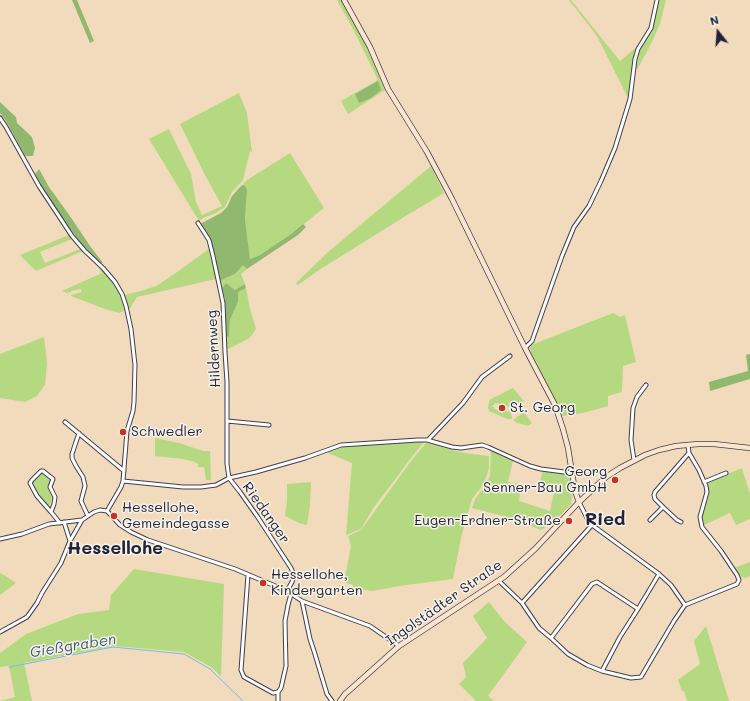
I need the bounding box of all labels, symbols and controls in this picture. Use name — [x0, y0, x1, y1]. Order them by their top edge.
north arrow — [698, 12, 738, 52]
text: N — [708, 12, 721, 28]
street label: Hildernweg — [204, 310, 224, 388]
place label: St. Georg — [510, 400, 575, 416]
marker: St. Georg — [497, 403, 507, 413]
place label: Schwedler — [131, 424, 203, 440]
marker: Schwedler — [118, 427, 128, 437]
place label: Georg Senner-Bau GmbH — [483, 464, 607, 496]
marker: Georg Senner-Bau GmbH — [610, 475, 620, 485]
street label: Riedanger — [239, 479, 293, 547]
place label: Hessellohe, Gemeindegasse — [122, 500, 230, 532]
district label: Ried — [585, 508, 625, 530]
marker: Hessellohe, Gemeindegasse — [109, 511, 119, 521]
place label: Eugen-Erdner-Straße — [414, 513, 561, 529]
marker: Eugen-Erdner-Straße — [564, 516, 574, 526]
district label: Hessellohe — [67, 537, 163, 559]
street label: Ingolstädter Straße — [383, 557, 505, 649]
place label: Hessellohe, Kindergarten — [271, 567, 363, 600]
marker: Hessellohe, Kindergarten — [258, 578, 268, 588]
water label: Gießgraben — [29, 630, 117, 662]

